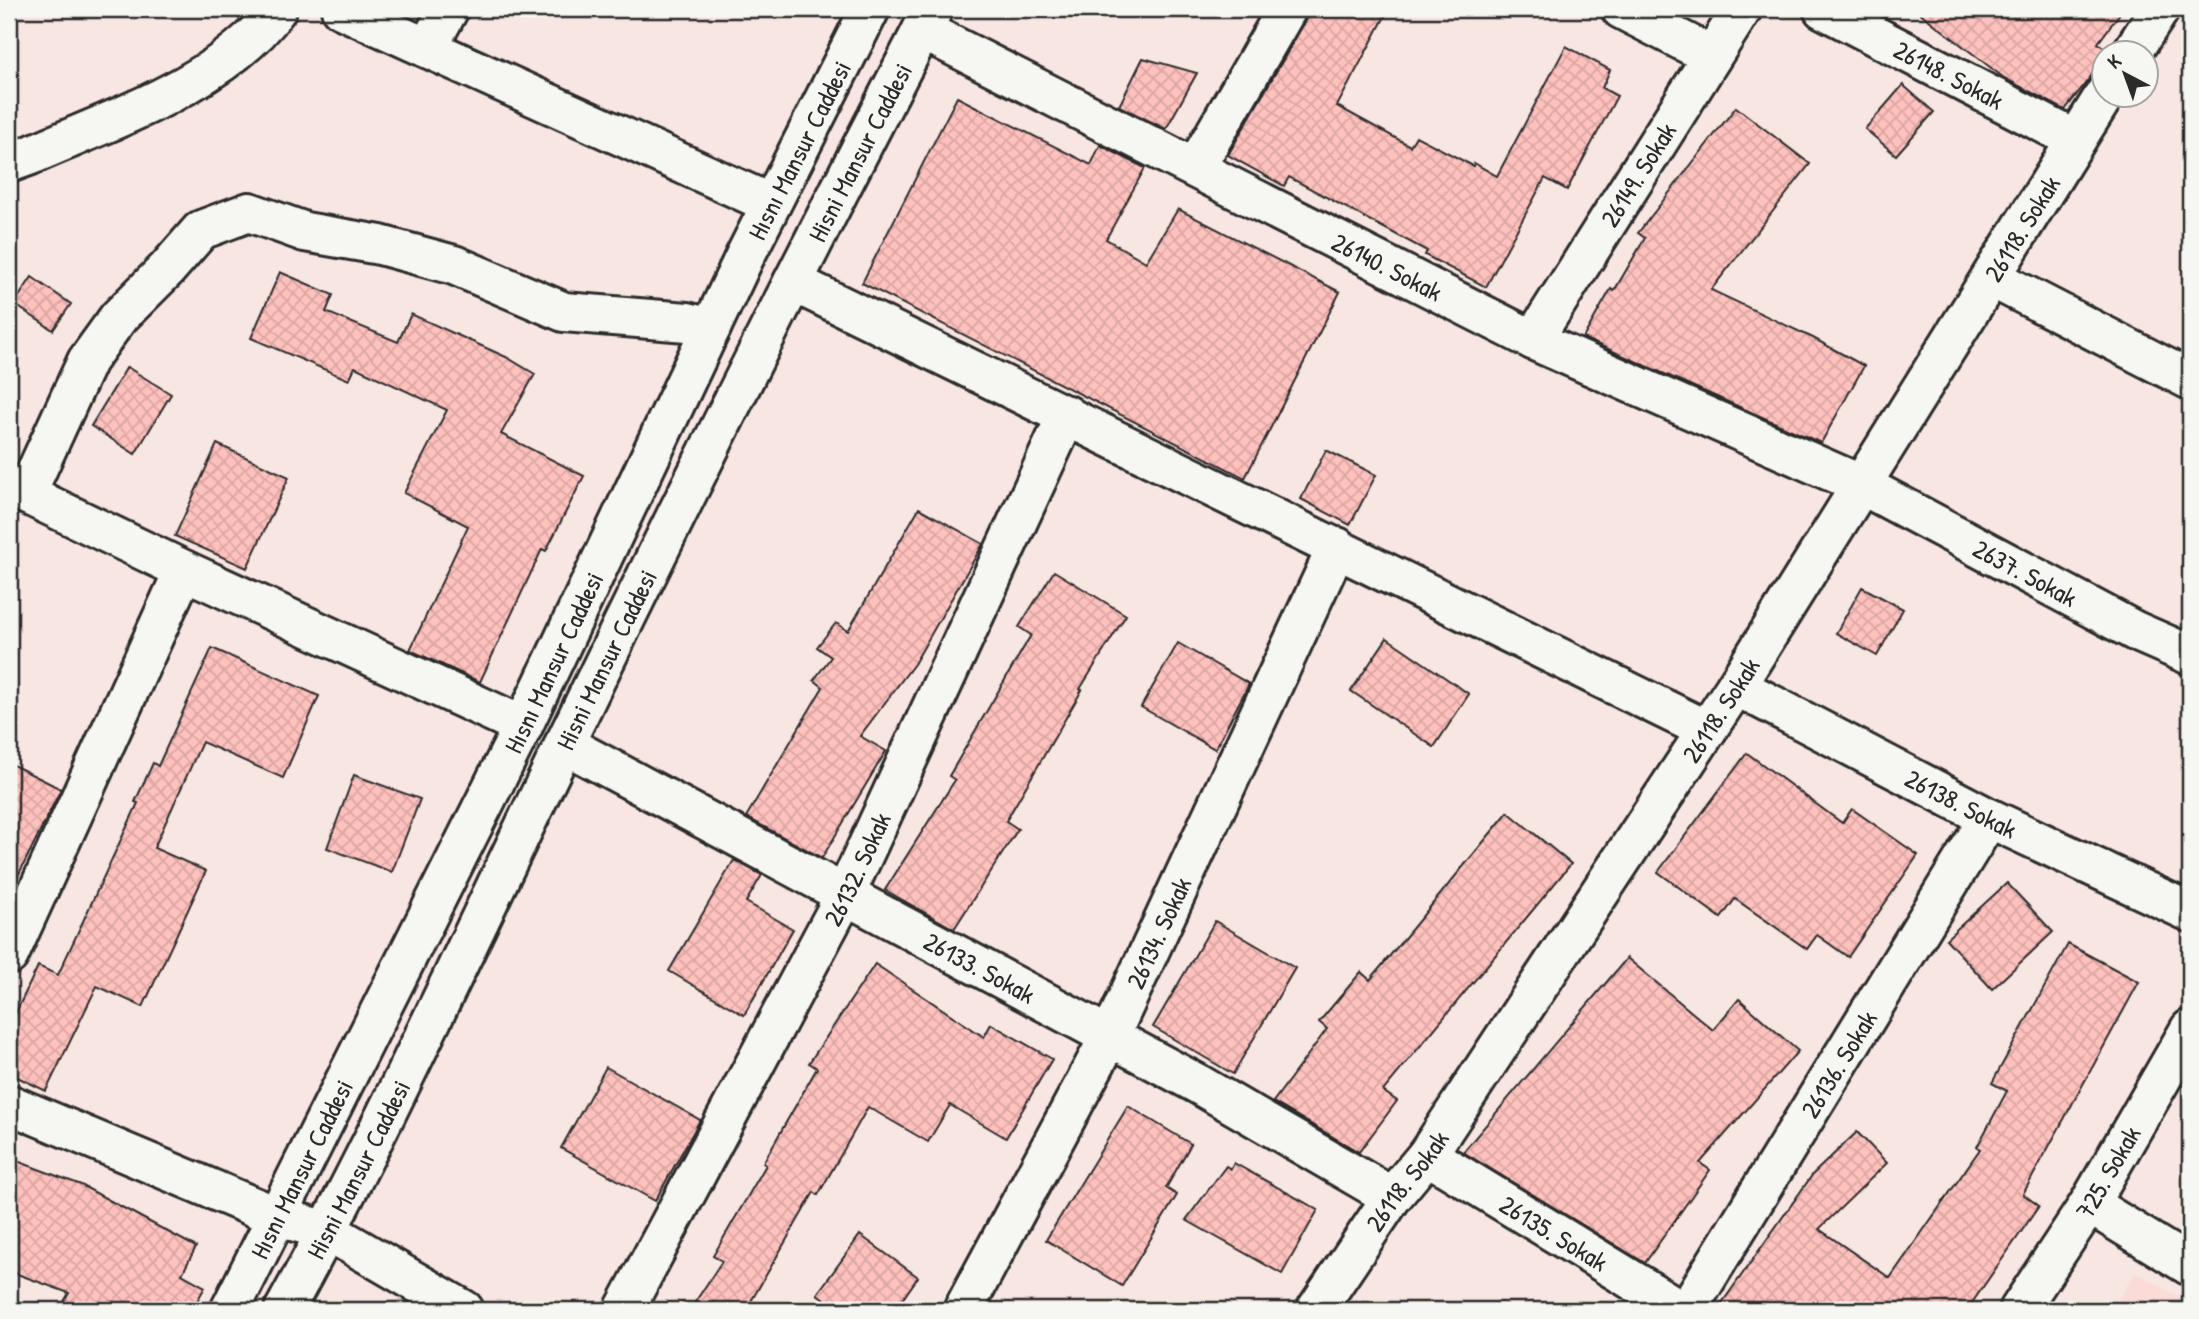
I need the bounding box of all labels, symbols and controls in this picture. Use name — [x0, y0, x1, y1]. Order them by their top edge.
street label: 26148. Sokak — [1888, 31, 2010, 117]
north arrow — [2090, 38, 2160, 108]
text: K — [2102, 48, 2126, 74]
street label: Hısnı Mansur Caddesi — [739, 54, 859, 246]
street label: Hisni Mansur Caddesi — [799, 57, 920, 247]
street label: 26149. Sokak — [1592, 115, 1684, 233]
street label: 26118. Sokak — [1975, 168, 2068, 288]
street label: 26140. Sokak — [1326, 224, 1449, 309]
street label: 2637. Sokak — [1967, 530, 2084, 615]
street label: Hisni Mansur Caddesi — [547, 563, 665, 755]
street label: Hısnı Mansur Caddesi — [495, 566, 611, 759]
street label: 26118. Sokak — [1673, 650, 1767, 769]
street label: 26138. Sokak — [1900, 760, 2023, 846]
street label: 26132. Sokak — [815, 806, 899, 931]
street label: 26134. Sokak — [1117, 871, 1199, 994]
street label: 26133. Sokak — [918, 923, 1042, 1011]
street label: 26136. Sokak — [1792, 1003, 1885, 1124]
street label: Hısnı Mansur Caddesi — [241, 1073, 361, 1264]
street label: Hisni Mansur Caddesi — [298, 1074, 418, 1265]
street label: 725. Sokak — [2067, 1119, 2148, 1225]
street label: 26118. Sokak — [1357, 1123, 1456, 1238]
street label: 26135. Sokak — [1494, 1186, 1615, 1279]

